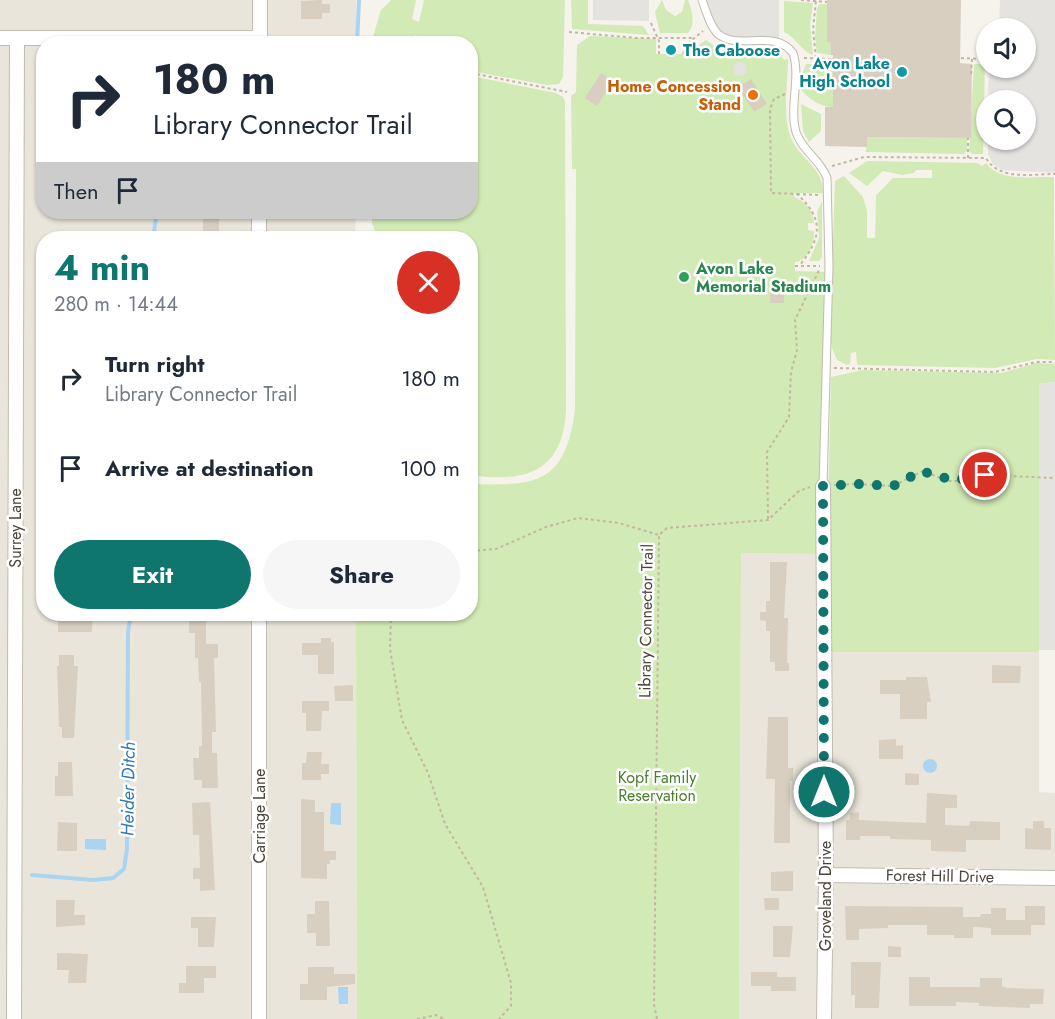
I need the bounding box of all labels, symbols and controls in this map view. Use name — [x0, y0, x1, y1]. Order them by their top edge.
map controls — [976, 18, 1036, 150]
button: sound — [976, 18, 1036, 78]
place label: The Caboose — [683, 39, 780, 62]
marker: The Caboose — [664, 43, 678, 57]
text: 180 m — [153, 49, 276, 110]
place label: Avon Lake High School — [799, 52, 890, 93]
icon: right — [54, 60, 132, 138]
marker: Avon Lake High School — [895, 65, 909, 79]
place label: Home Concession Stand — [607, 75, 741, 116]
marker: Home Concession Stand — [746, 88, 760, 102]
button: search — [976, 90, 1036, 150]
text: Library Connector Trail — [153, 105, 413, 144]
icon: arrive — [111, 174, 144, 207]
text: Then — [54, 175, 99, 207]
text: 4 min — [54, 241, 150, 293]
button: close — [397, 251, 460, 314]
place label: Avon Lake Memorial Stadium — [695, 257, 831, 298]
marker: Avon Lake Memorial Stadium — [677, 270, 691, 284]
text: 280 m · 14:44 — [54, 290, 178, 319]
text: Turn right — [105, 348, 205, 380]
icon: right — [54, 362, 87, 395]
text: 180 m — [401, 362, 460, 394]
text: Library Connector Trail — [105, 380, 297, 409]
pin — [959, 449, 1010, 500]
icon: arrive — [54, 452, 87, 485]
text: Arrive at destination — [105, 452, 314, 484]
text: 100 m — [400, 452, 460, 484]
icon: arrive — [968, 458, 1001, 491]
street label: Surrey Lane — [4, 488, 27, 568]
button: Exit — [54, 540, 251, 609]
button: Share — [263, 540, 460, 609]
street label: Library Connector Trail — [633, 544, 659, 698]
water label: Heider Ditch — [114, 742, 142, 836]
position arrow — [792, 760, 856, 824]
park label: Kopf Family Reservation — [618, 766, 697, 807]
street label: Carriage Lane — [248, 768, 271, 864]
street label: Groveland Drive — [814, 841, 837, 951]
street label: Forest Hill Drive — [886, 864, 994, 888]

